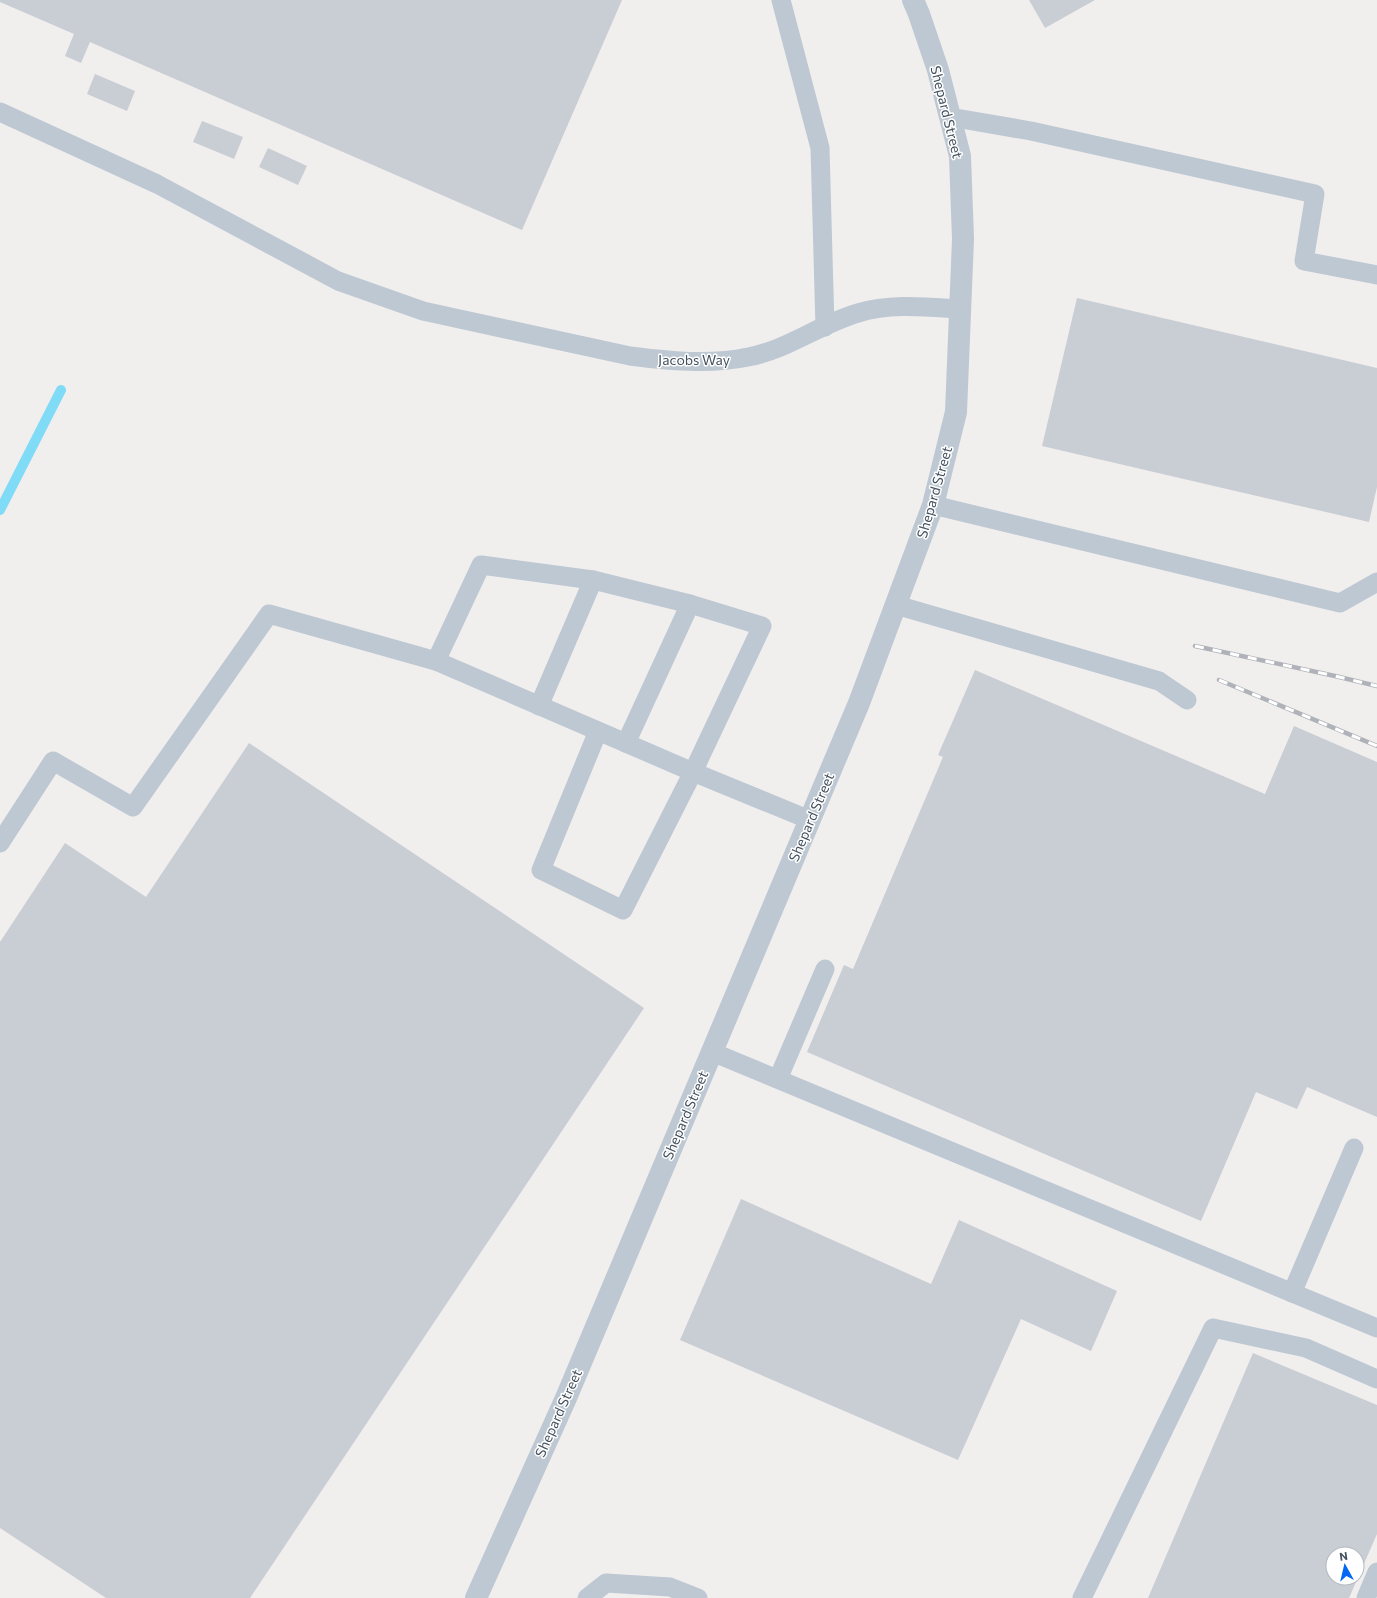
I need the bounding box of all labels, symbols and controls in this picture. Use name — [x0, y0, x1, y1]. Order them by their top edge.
street label: Shepard Street — [927, 64, 967, 160]
street label: Jacobs Way — [658, 351, 730, 368]
street label: Shepard Street — [913, 444, 955, 540]
street label: Shepard Street — [785, 770, 837, 864]
street label: Shepard Street — [659, 1068, 711, 1162]
street label: Shepard Street — [531, 1366, 585, 1460]
north arrow — [1325, 1546, 1365, 1586]
text: N — [1339, 1549, 1349, 1563]

